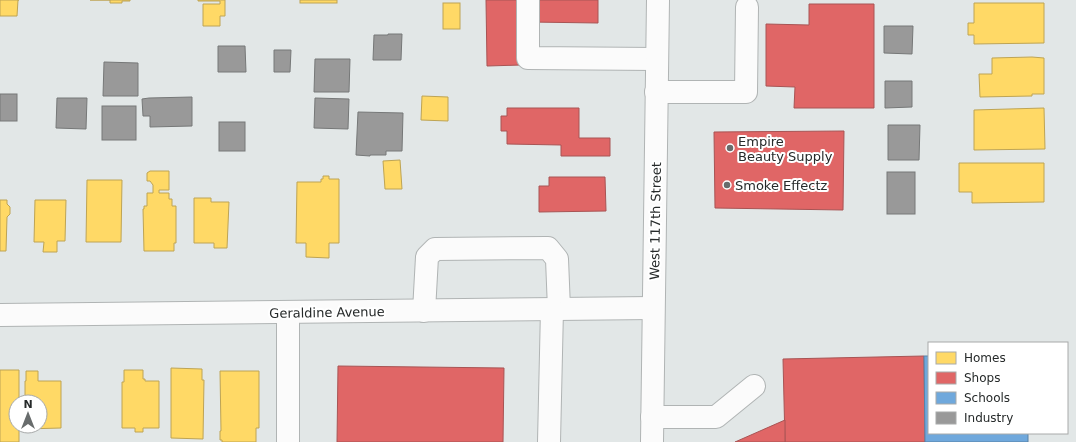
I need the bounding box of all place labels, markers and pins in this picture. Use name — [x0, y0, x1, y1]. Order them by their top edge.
place label: Empire Beauty Supply — [738, 134, 833, 164]
marker: Empire Beauty Supply — [725, 143, 735, 153]
place label: Smoke Effectz — [735, 178, 827, 193]
marker: Smoke Effectz — [722, 180, 732, 190]

